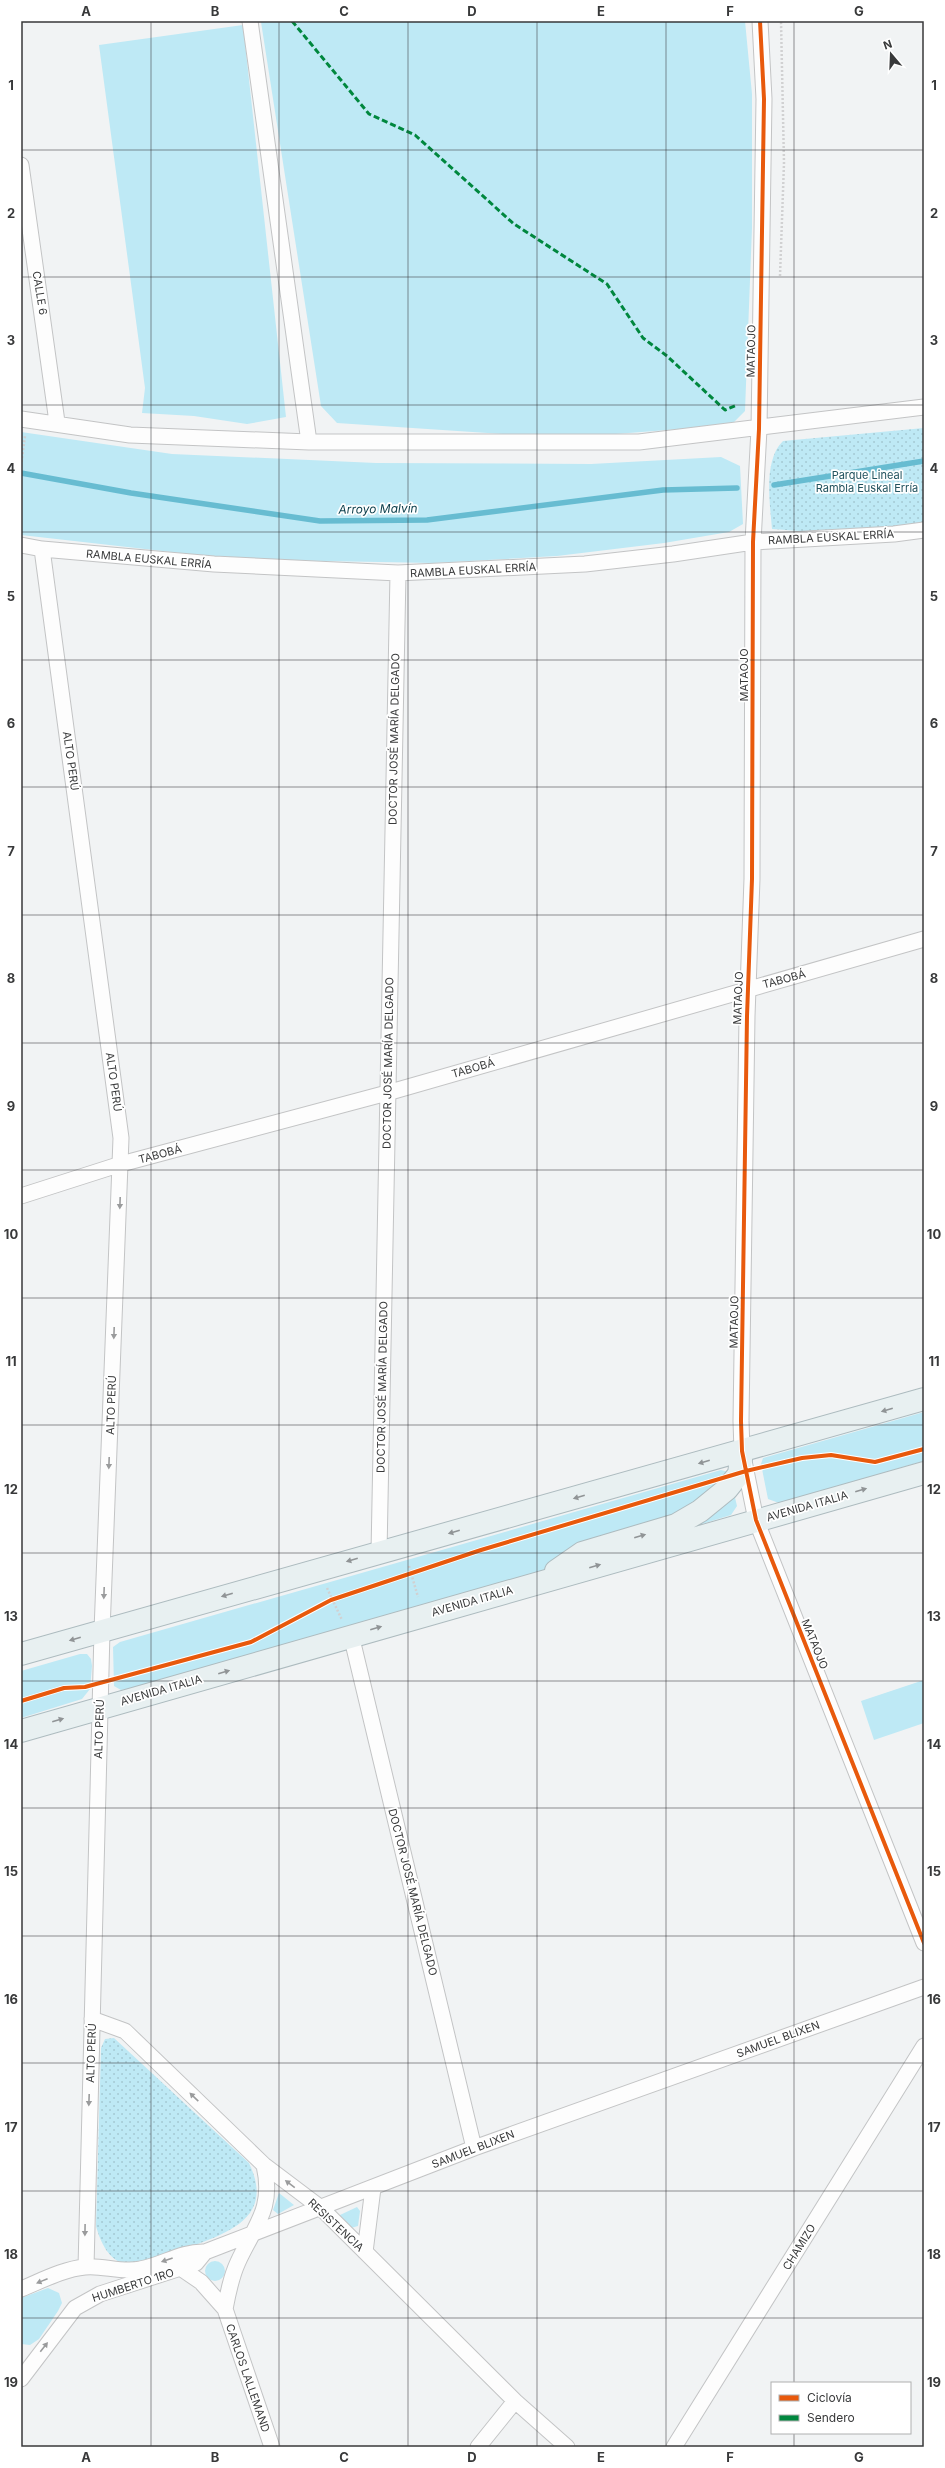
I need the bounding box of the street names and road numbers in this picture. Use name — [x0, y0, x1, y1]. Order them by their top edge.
street label: CALLE 6 — [30, 270, 50, 316]
street label: MATAOJO — [744, 324, 758, 378]
street label: RAMBLA EUSKAL ERRÍA — [768, 527, 895, 547]
street label: RAMBLA EUSKAL ERRÍA — [86, 547, 213, 572]
street label: RAMBLA EUSKAL ERRÍA — [410, 560, 537, 580]
street label: MATAOJO — [737, 648, 751, 702]
street label: DOCTOR JOSÉ MARÍA DELGADO — [386, 653, 402, 825]
street label: ALTO PERÚ — [60, 730, 82, 792]
street label: TABOBÁ — [761, 966, 808, 991]
street label: MATAOJO — [730, 971, 746, 1025]
street label: DOCTOR JOSÉ MARÍA DELGADO — [380, 977, 396, 1149]
street label: ALTO PERÚ — [103, 1051, 125, 1113]
street label: TABOBÁ — [450, 1055, 497, 1081]
street label: TABOBÁ — [137, 1141, 184, 1166]
street label: MATAOJO — [727, 1295, 741, 1349]
street label: DOCTOR JOSÉ MARÍA DELGADO — [374, 1301, 390, 1473]
street label: ALTO PERÚ — [103, 1375, 119, 1435]
street label: AVENIDA ITALIA — [765, 1488, 850, 1524]
street label: AVENIDA ITALIA — [430, 1583, 515, 1619]
street label: MATAOJO — [799, 1617, 831, 1671]
street label: AVENIDA ITALIA — [119, 1672, 204, 1708]
street label: ALTO PERÚ — [91, 1699, 107, 1759]
street label: DOCTOR JOSÉ MARÍA DELGADO — [385, 1807, 441, 1977]
street label: SAMUEL BLIXEN — [735, 2017, 821, 2061]
street label: ALTO PERÚ — [83, 2023, 99, 2083]
street label: SAMUEL BLIXEN — [430, 2127, 516, 2171]
street label: RESISTENCIA — [305, 2196, 367, 2255]
street label: CHAMIZO — [779, 2221, 819, 2273]
street label: HUMBERTO 1RO — [90, 2265, 176, 2305]
street label: CARLOS LALLEMAND — [223, 2322, 273, 2434]

